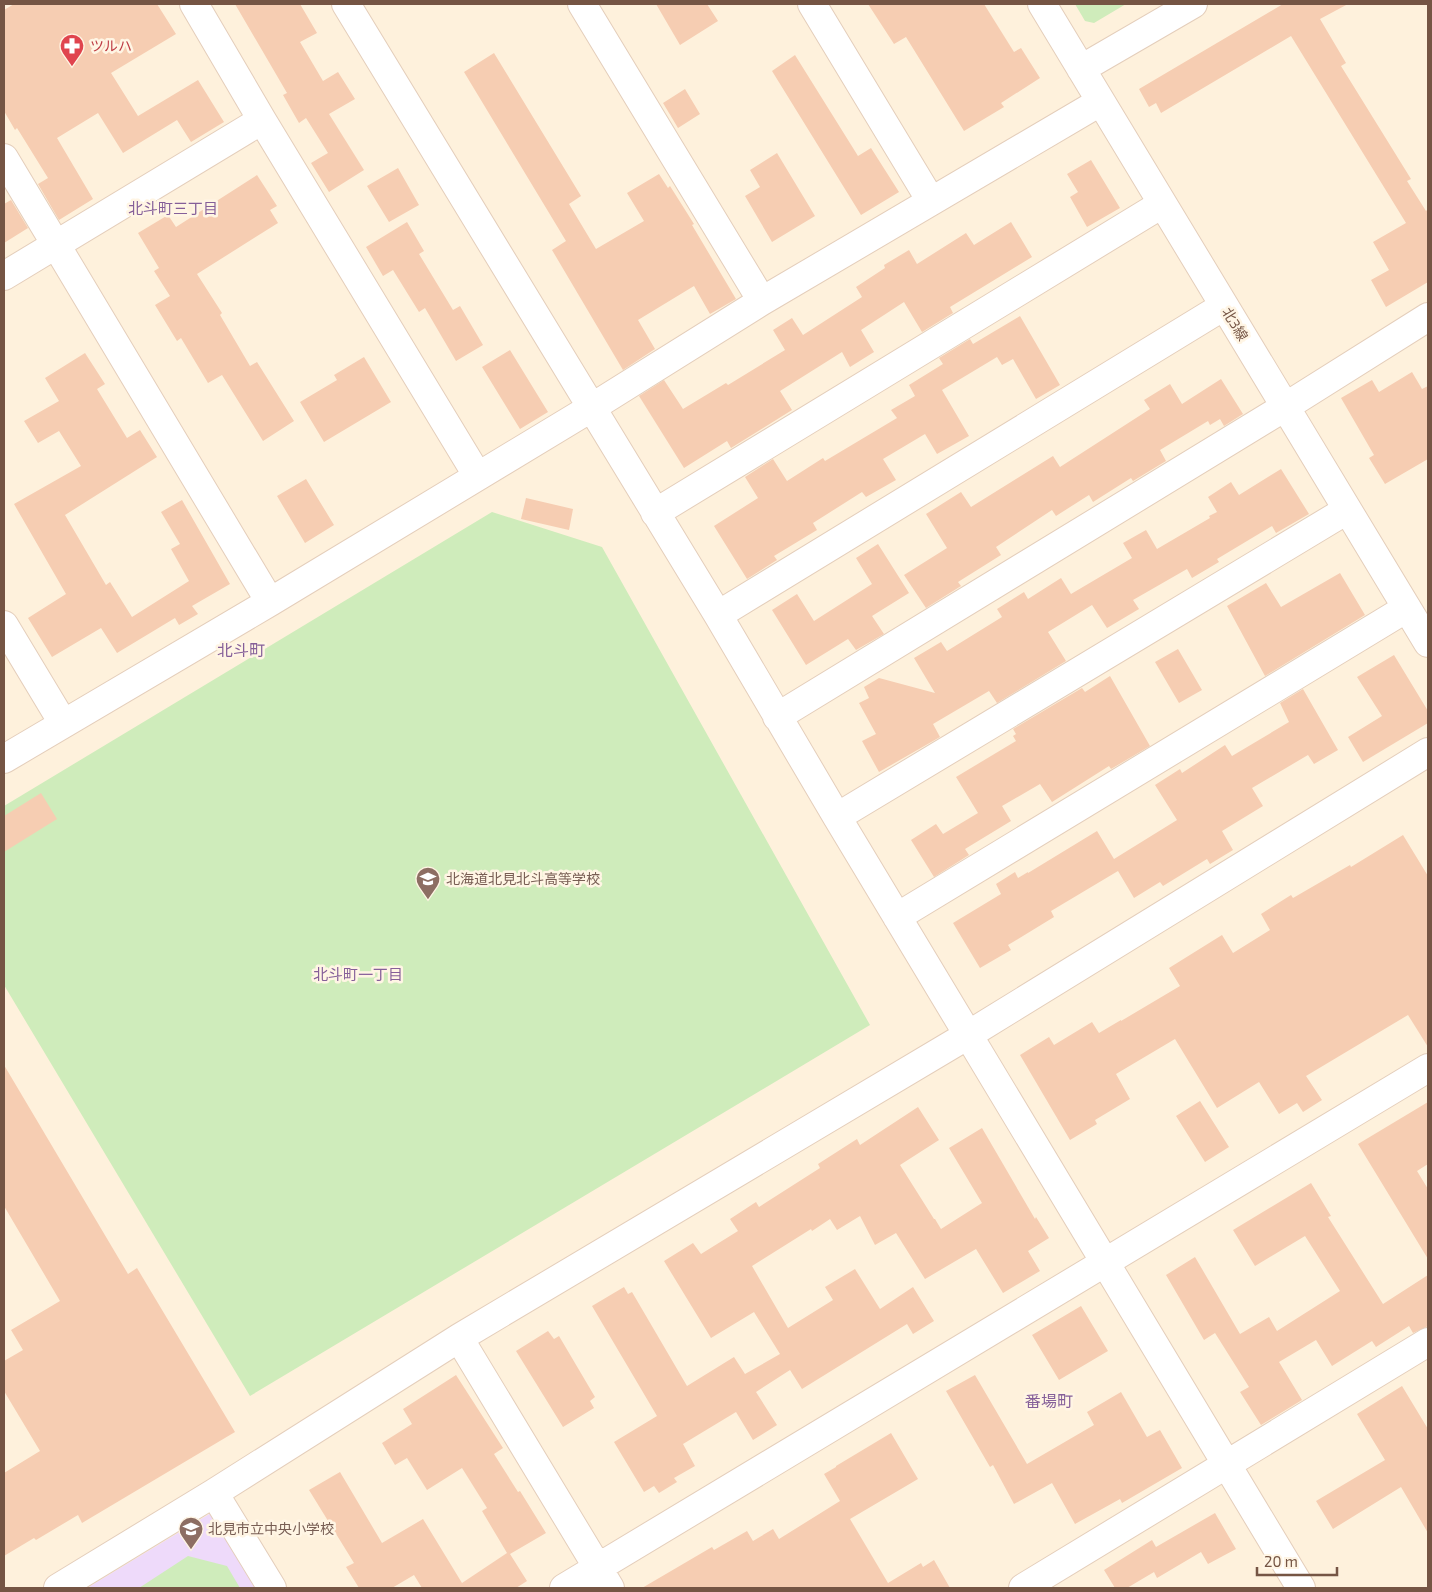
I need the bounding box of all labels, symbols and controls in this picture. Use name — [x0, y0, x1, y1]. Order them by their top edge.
pharmacy icon: ツルハ — [59, 33, 85, 67]
place label: ツルハ — [90, 37, 132, 54]
district label: 北斗町三丁目 — [128, 199, 218, 217]
street label: 北3線 — [1219, 304, 1252, 343]
district label: 北斗町 — [217, 640, 265, 659]
school or university icon: 北海道北見北斗高等学校 — [415, 866, 441, 900]
place label: 北海道北見北斗高等学校 — [446, 870, 600, 887]
district label: 北斗町一丁目 — [313, 965, 403, 983]
district label: 番場町 — [1025, 1391, 1073, 1410]
school or university icon: 北見市立中央小学校 — [178, 1516, 204, 1550]
place label: 北見市立中央小学校 — [208, 1520, 334, 1537]
scale bar — [1257, 1544, 1337, 1576]
text: 20 m — [1264, 1552, 1298, 1570]

